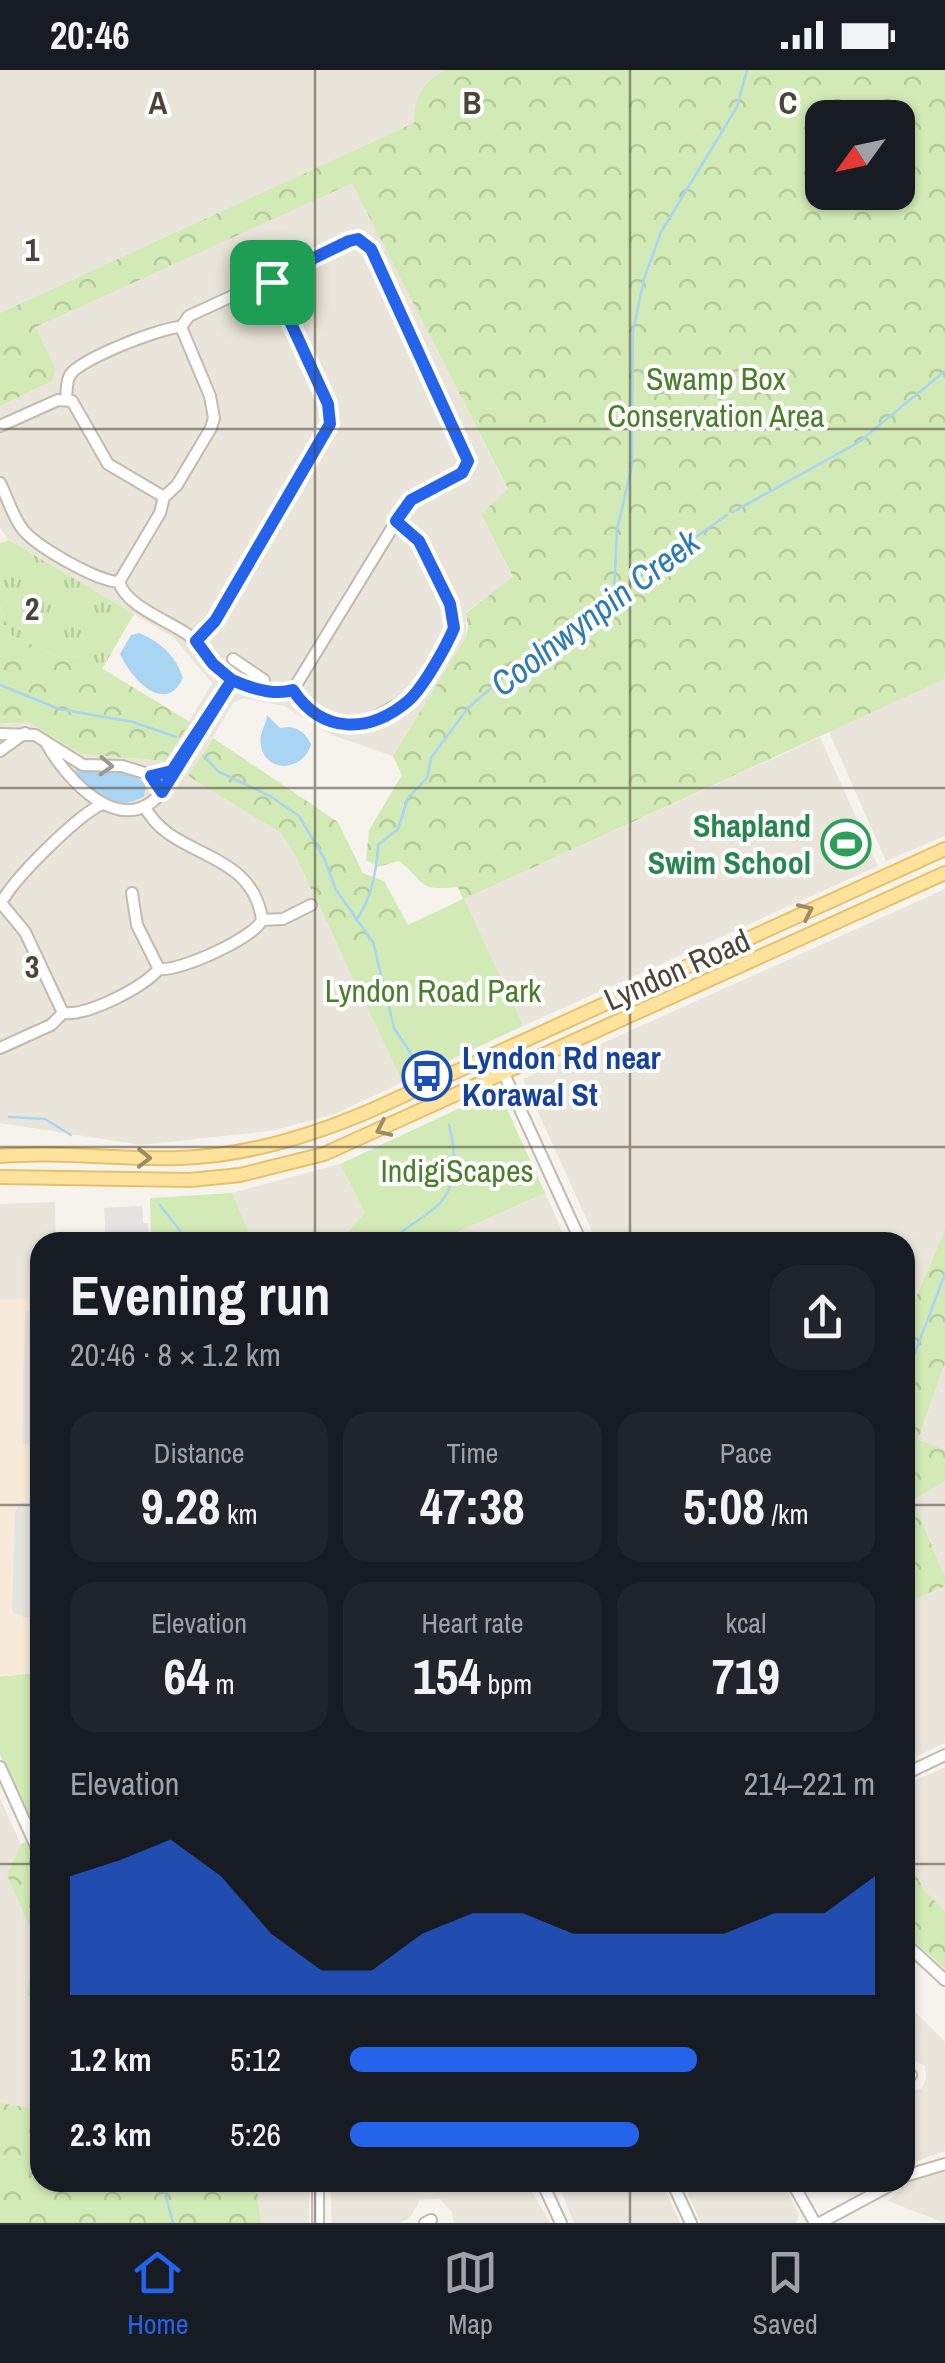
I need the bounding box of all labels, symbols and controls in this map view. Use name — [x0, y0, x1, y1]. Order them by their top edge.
text: 20:46 — [50, 10, 130, 61]
text: A — [149, 81, 168, 124]
text: B — [463, 81, 481, 124]
text: C — [779, 81, 797, 124]
north arrow — [805, 100, 915, 210]
map controls — [805, 100, 915, 210]
text: 1 — [25, 228, 40, 271]
pin — [230, 240, 315, 325]
icon: arrive — [245, 255, 300, 310]
park label: Swamp Box Conservation Area — [607, 357, 825, 437]
water label: Coolnwynpin Creek — [481, 517, 710, 707]
text: 2 — [25, 587, 39, 630]
one-way arrow — [98, 755, 114, 776]
place label: Shapland Swim School — [648, 804, 811, 884]
sports icon: Shapland Swim School — [820, 818, 872, 870]
one-way arrow — [795, 903, 813, 923]
street label: Lyndon Road — [597, 918, 756, 1021]
text: 3 — [25, 945, 39, 988]
park label: Lyndon Road Park — [325, 969, 542, 1012]
place label: Lyndon Rd near Korawal St — [462, 1036, 662, 1116]
bus stop icon: Lyndon Rd near Korawal St — [401, 1050, 453, 1102]
one-way arrow — [376, 1117, 394, 1137]
one-way arrow — [136, 1147, 152, 1168]
park label: IndigiScapes — [380, 1149, 534, 1192]
text: Evening run — [70, 1258, 331, 1332]
button: share — [770, 1265, 875, 1370]
text: 20:46 · 8 × 1.2 km — [70, 1333, 281, 1376]
text: Distance — [154, 1434, 244, 1472]
text: Time — [447, 1434, 498, 1472]
text: Pace — [720, 1434, 772, 1472]
text: 9.28 — [141, 1472, 221, 1540]
text: 47:38 — [420, 1472, 525, 1540]
text: 5:08 — [683, 1472, 765, 1540]
text: km — [221, 1495, 258, 1533]
text: /km — [765, 1495, 809, 1533]
text: Elevation — [151, 1604, 247, 1642]
text: Heart rate — [421, 1604, 524, 1642]
text: kcal — [725, 1604, 766, 1642]
text: 64 — [164, 1642, 209, 1710]
text: 154 — [413, 1642, 481, 1710]
text: 719 — [712, 1642, 780, 1710]
text: m — [209, 1665, 235, 1703]
text: bpm — [481, 1665, 532, 1703]
text: Elevation — [70, 1762, 179, 1805]
text: 214–221 m — [744, 1762, 875, 1805]
text: 1.2 km — [70, 2038, 152, 2081]
text: 5:12 — [230, 2038, 281, 2081]
text: 2.3 km — [70, 2113, 152, 2156]
text: 5:26 — [230, 2113, 281, 2156]
tab: Home — [127, 2245, 189, 2343]
tab: Map — [443, 2245, 498, 2343]
tab: Saved — [753, 2245, 818, 2343]

